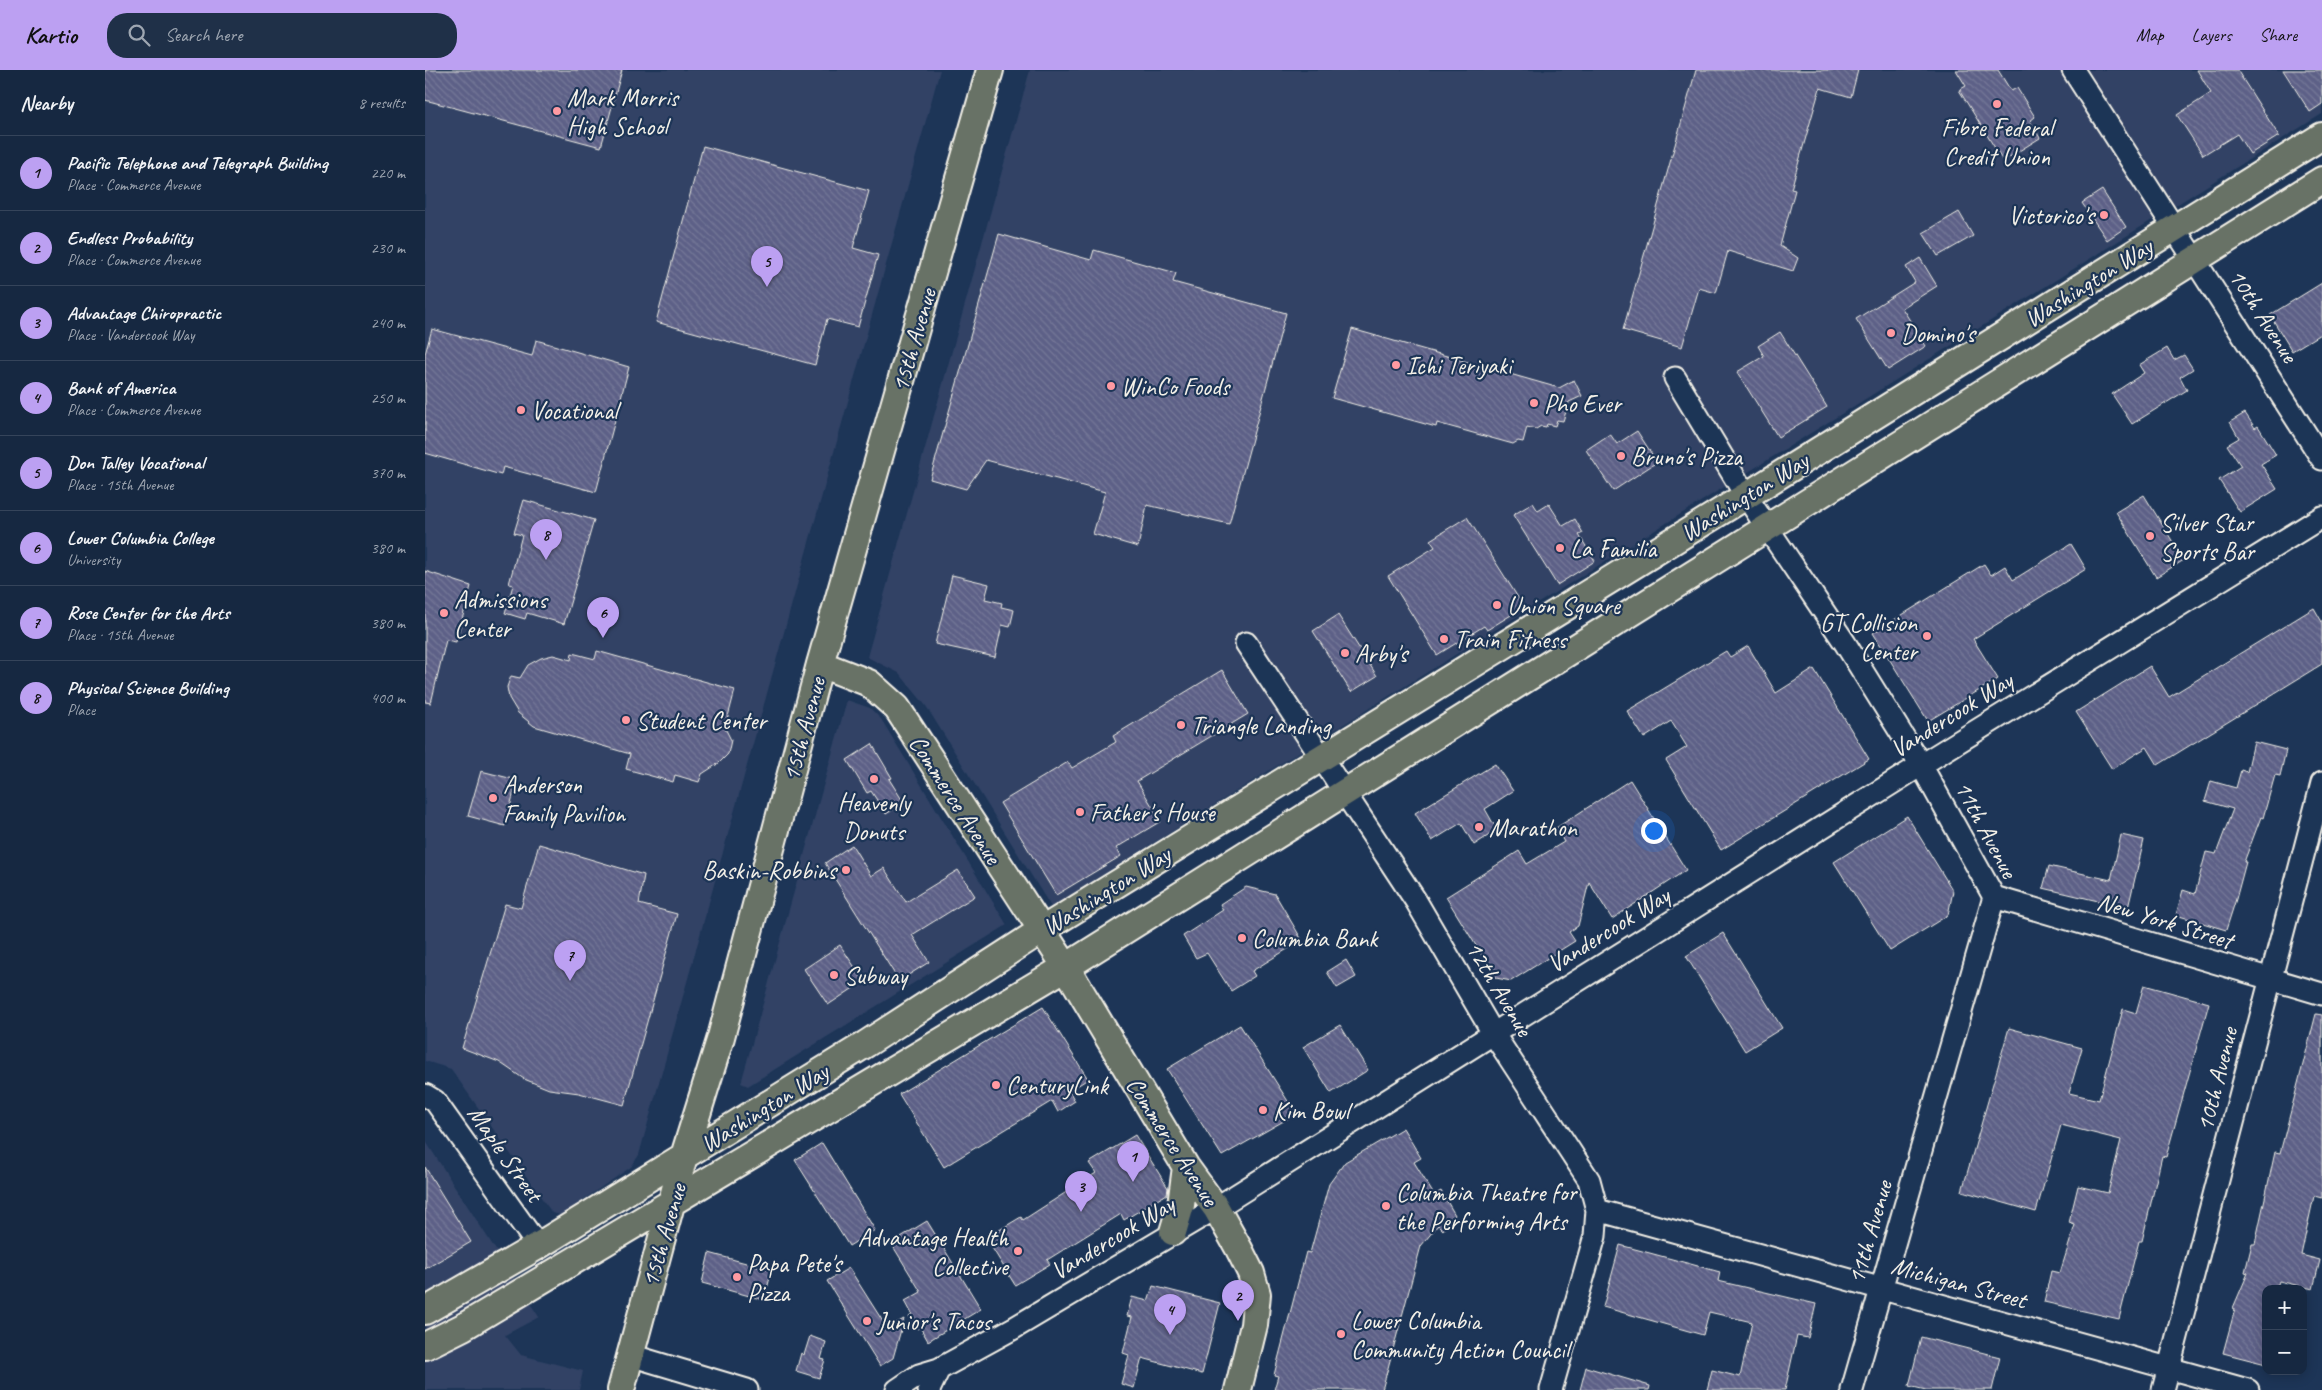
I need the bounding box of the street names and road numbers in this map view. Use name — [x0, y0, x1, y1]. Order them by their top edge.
street label: Washington Way — [2019, 230, 2161, 335]
street label: 10th Avenue — [2221, 262, 2306, 370]
street label: 15th Avenue — [884, 283, 944, 396]
street label: Washington Way — [1675, 444, 1817, 549]
street label: Vandercook Way — [1884, 663, 2021, 765]
street label: 15th Avenue — [775, 672, 834, 784]
street label: Commerce Avenue — [902, 729, 1010, 872]
street label: 11th Avenue — [1947, 775, 2026, 885]
street label: Washington Way — [1037, 838, 1179, 943]
street label: Vandercook Way — [1541, 878, 1678, 980]
street label: New York Street — [2093, 885, 2240, 958]
street label: 12th Avenue — [1458, 935, 1541, 1044]
street label: 10th Avenue — [2189, 1022, 2246, 1134]
street label: Washington Way — [695, 1055, 837, 1160]
street label: Commerce Avenue — [1119, 1071, 1227, 1214]
street label: Maple Street — [460, 1099, 552, 1210]
street label: 11th Avenue — [1840, 1175, 1900, 1288]
street label: 15th Avenue — [634, 1178, 694, 1291]
street label: Vandercook Way — [1045, 1187, 1182, 1287]
street label: Michigan Street — [1888, 1250, 2032, 1317]

